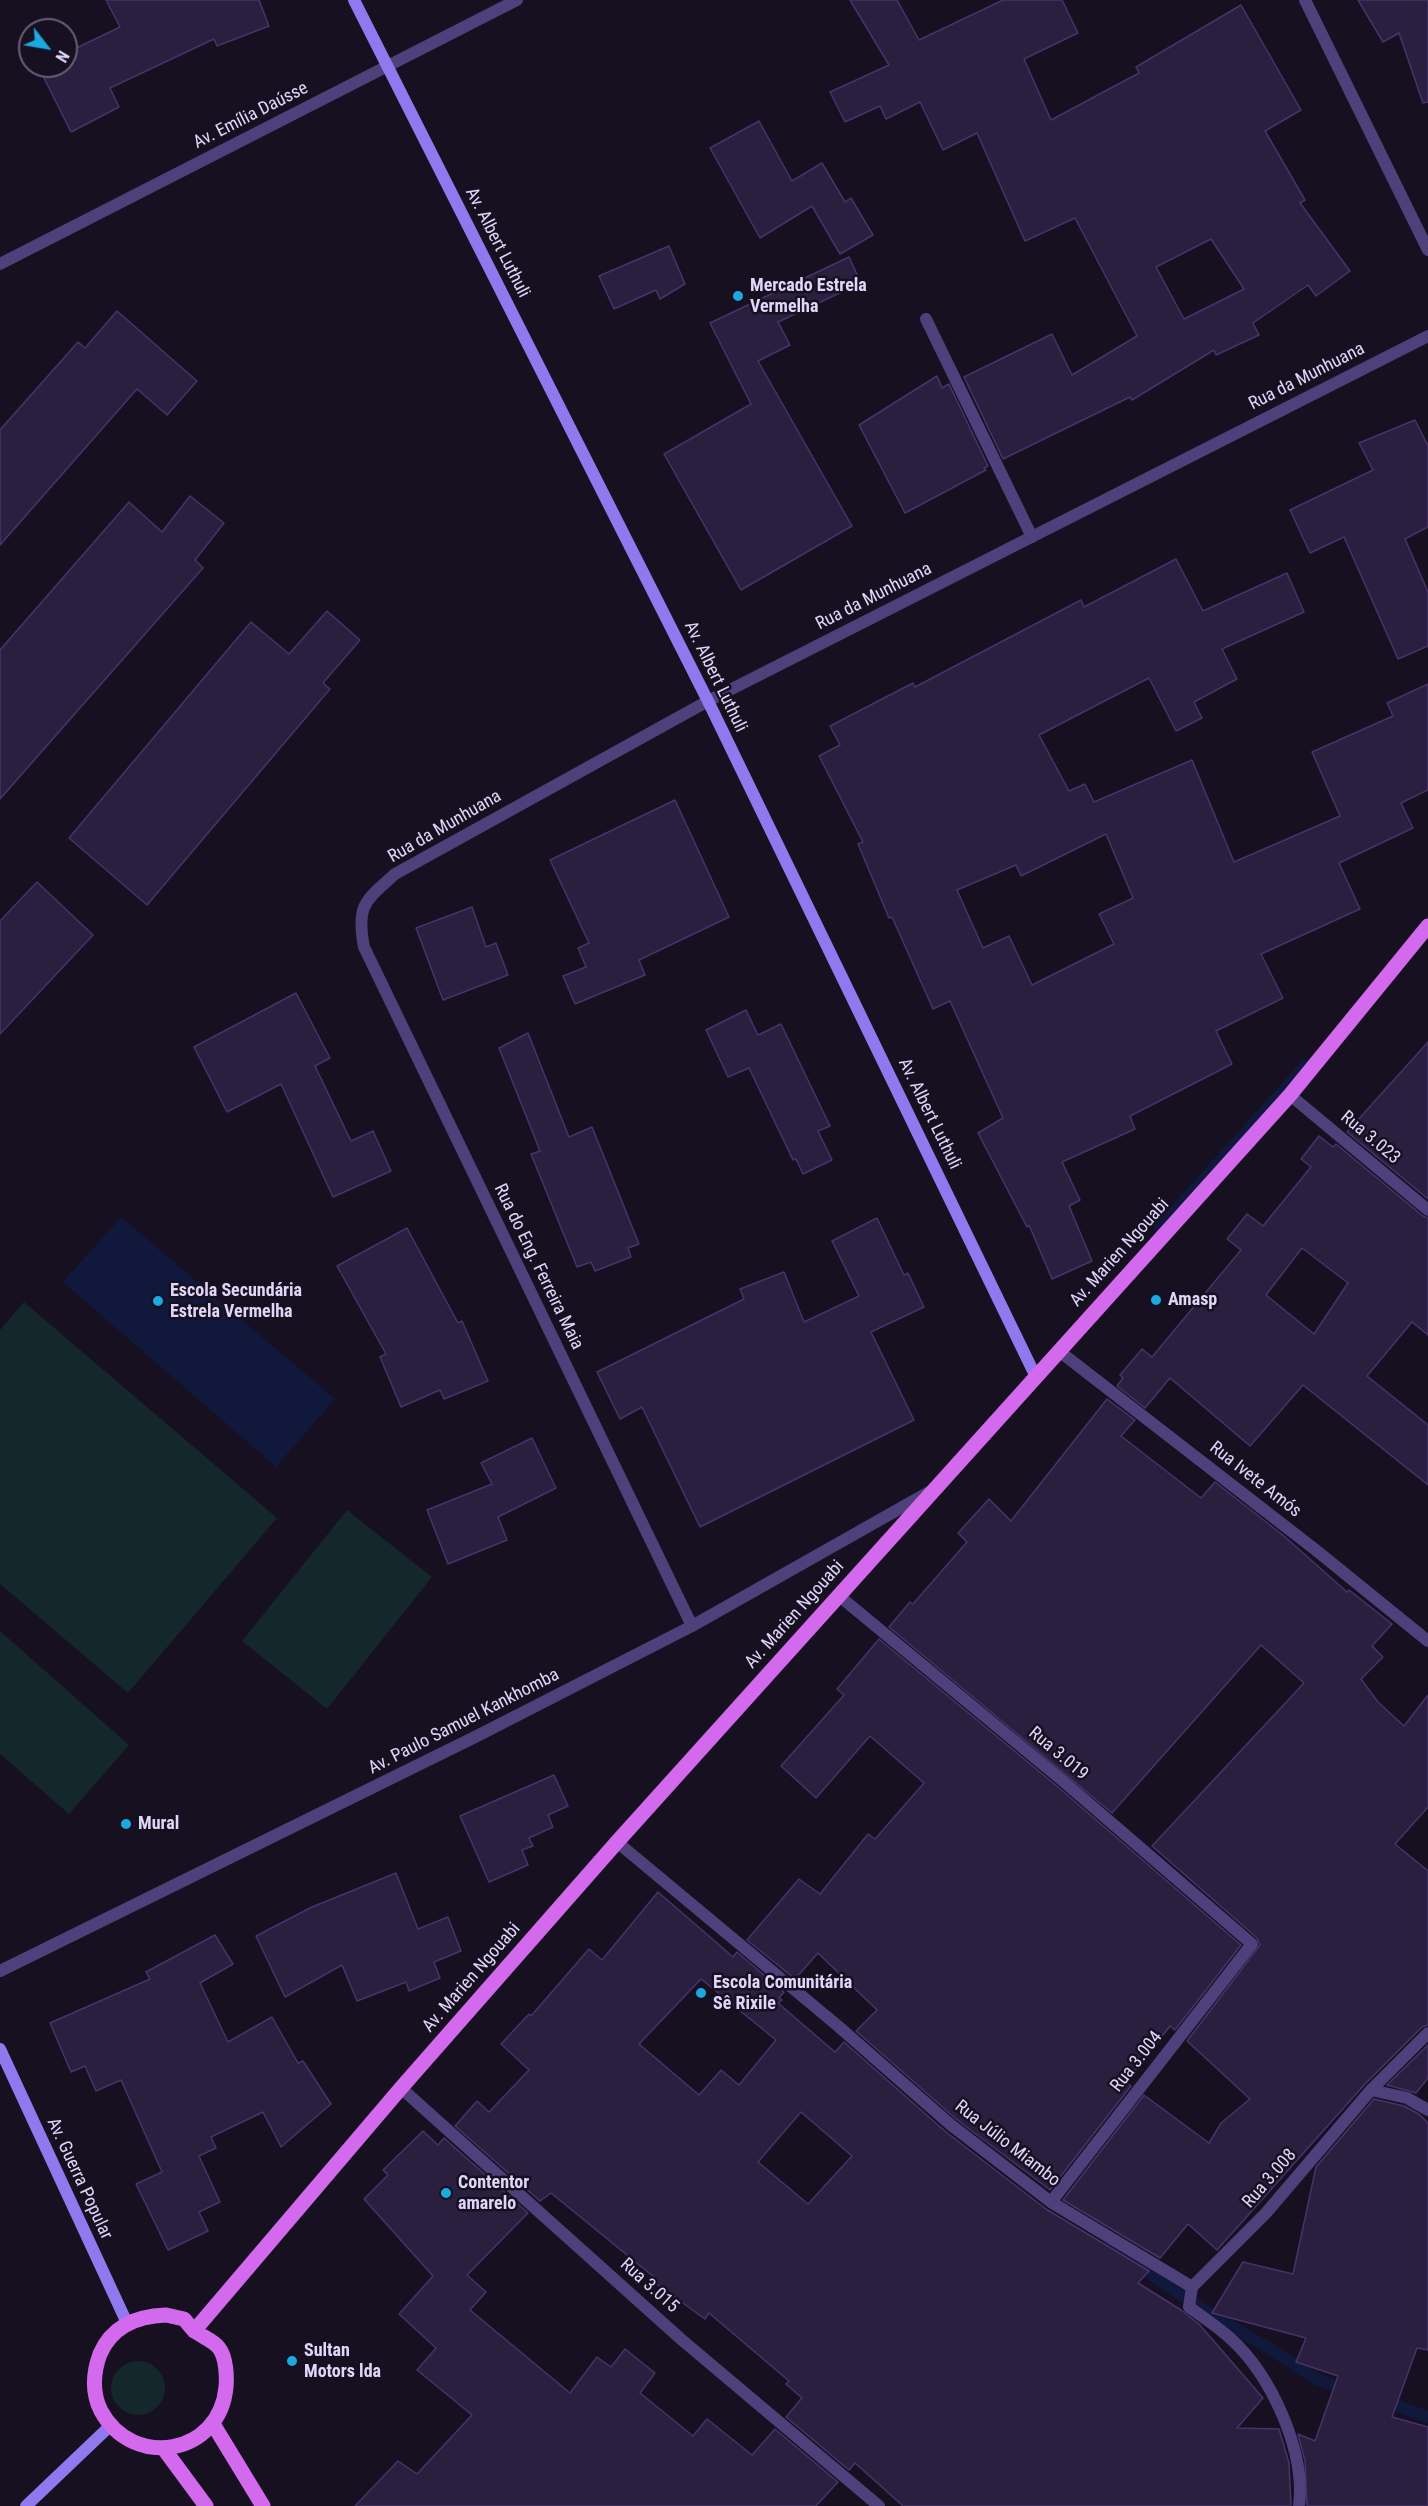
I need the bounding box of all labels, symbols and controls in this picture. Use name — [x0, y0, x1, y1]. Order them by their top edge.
north arrow — [18, 18, 78, 78]
text: N — [51, 47, 73, 66]
street label: Av. Emília Daússe — [190, 78, 312, 154]
street label: Av. Albert Luthuli — [460, 184, 534, 302]
place label: Mercado Estrela Vermelha — [750, 275, 867, 318]
marker: Mercado Estrela Vermelha — [731, 289, 745, 303]
street label: Rua da Munhuana — [1245, 339, 1369, 415]
street label: Rua da Munhuana — [812, 559, 936, 635]
street label: Av. Albert Luthuli — [679, 618, 751, 736]
street label: Rua da Munhuana — [385, 786, 505, 868]
street label: Av. Albert Luthuli — [893, 1055, 965, 1173]
street label: Rua 3.023 — [1336, 1107, 1404, 1169]
street label: Rua do Eng. Ferreira Maia — [488, 1181, 588, 1353]
street label: Av. Marien Ngouabi — [1066, 1194, 1174, 1312]
place label: Escola Secundária Estrela Vermelha — [170, 1280, 302, 1322]
place label: Amasp — [1168, 1289, 1217, 1311]
marker: Amasp — [1149, 1293, 1163, 1307]
marker: Escola Secundária Estrela Vermelha — [151, 1294, 165, 1308]
street label: Rua Ivete Amós — [1205, 1437, 1305, 1523]
street label: Av. Marien Ngouabi — [741, 1556, 849, 1674]
street label: Av. Paulo Samuel Kankhomba — [365, 1664, 563, 1780]
street label: Rua 3.019 — [1024, 1723, 1092, 1785]
place label: Mural — [138, 1813, 179, 1835]
marker: Mural — [119, 1817, 133, 1831]
street label: Av. Marien Ngouabi — [419, 1919, 525, 2037]
place label: Escola Comunitária Sê Rixile — [713, 1972, 852, 2014]
marker: Escola Comunitária Sê Rixile — [694, 1986, 708, 2000]
street label: Rua 3.004 — [1107, 2027, 1167, 2097]
street label: Rua Júlio Miambo — [950, 2096, 1064, 2192]
street label: Av. Guerra Popular — [41, 2115, 117, 2243]
street label: Rua 3.008 — [1238, 2145, 1302, 2213]
place label: Contentor amarelo — [458, 2172, 529, 2214]
marker: Contentor amarelo — [439, 2186, 453, 2200]
street label: Rua 3.015 — [615, 2254, 683, 2318]
place label: Sultan Motors lda — [304, 2340, 381, 2382]
marker: Sultan Motors lda — [285, 2354, 299, 2368]

